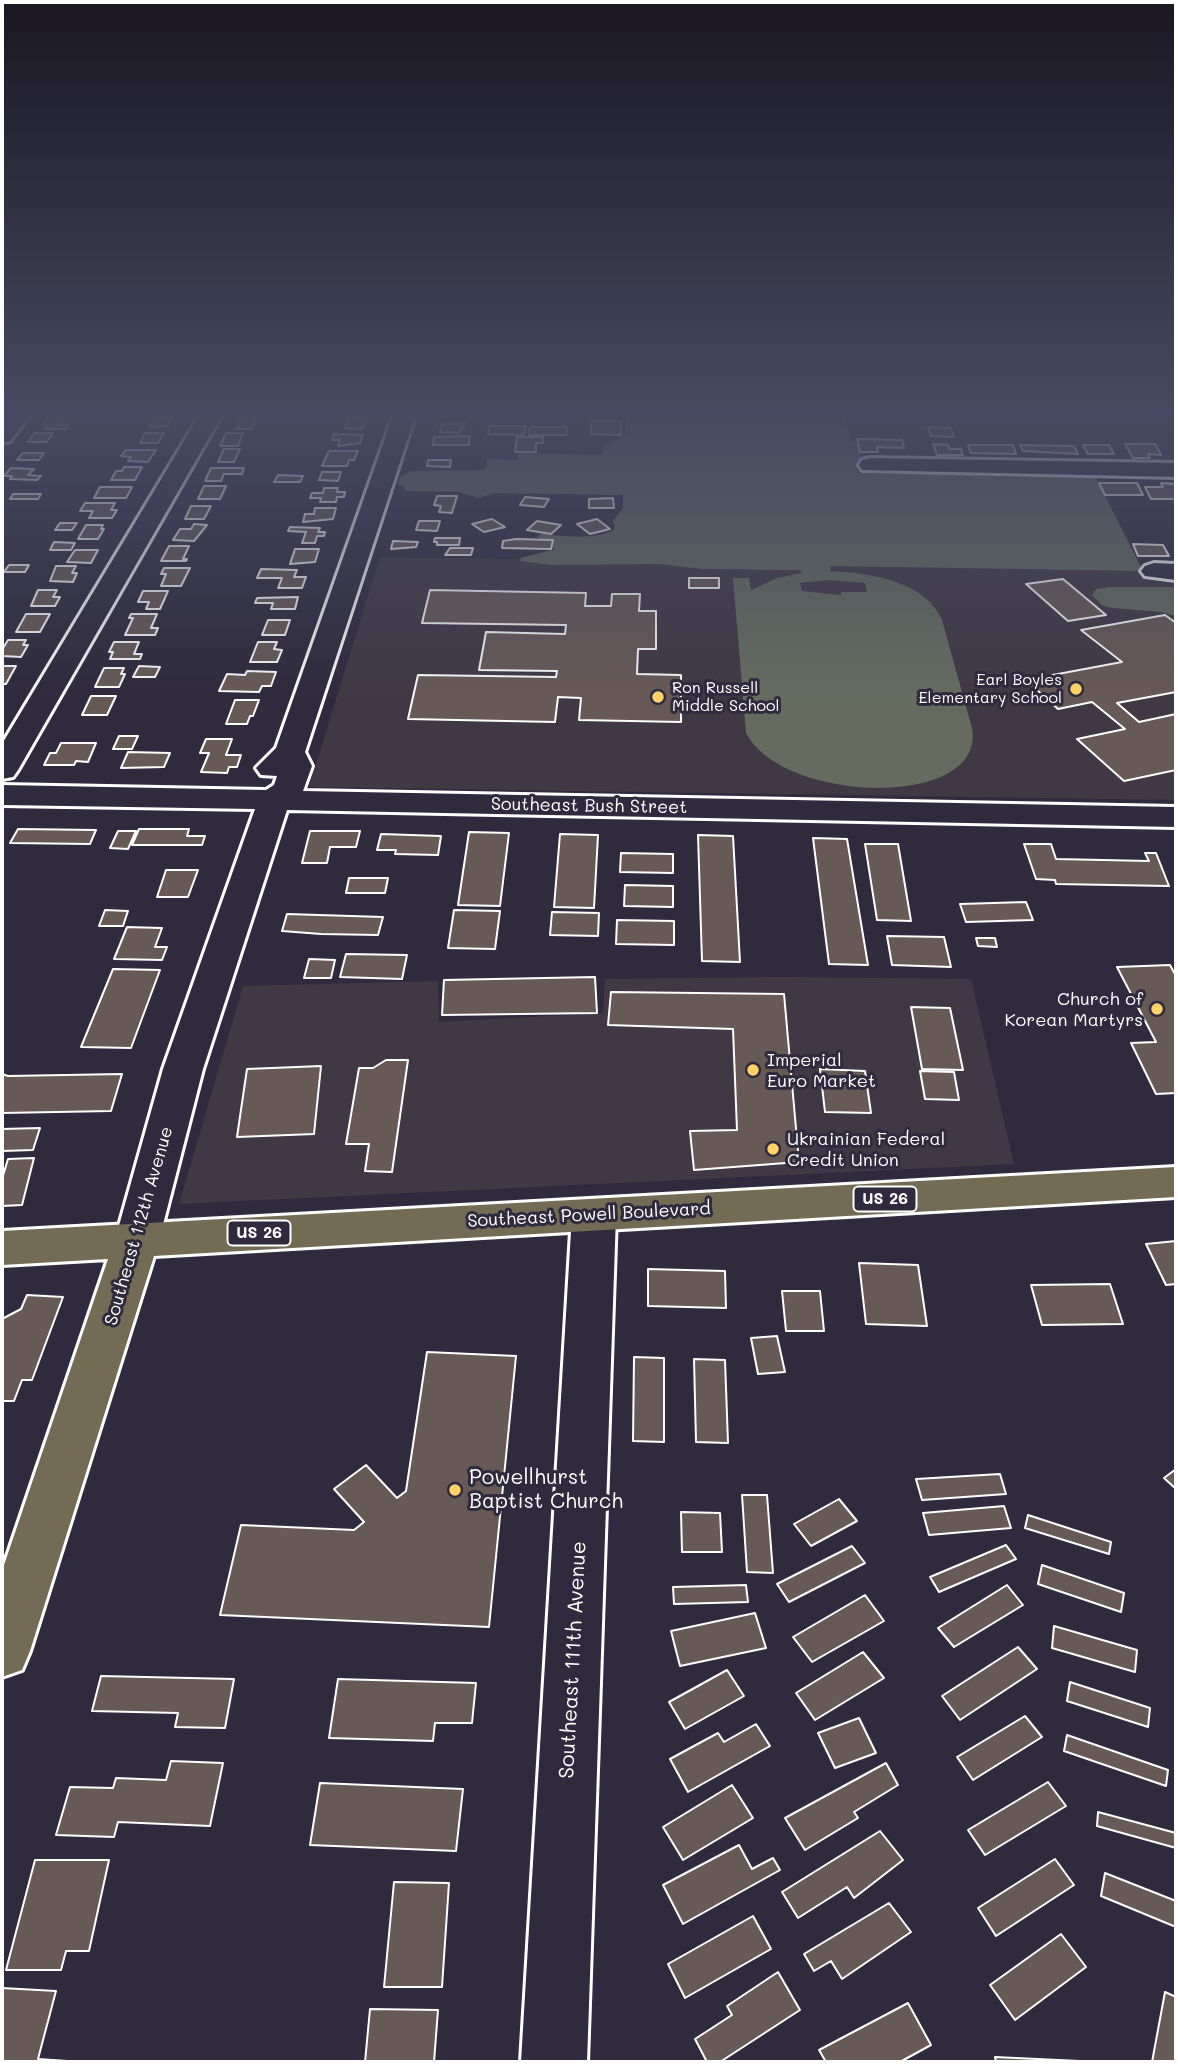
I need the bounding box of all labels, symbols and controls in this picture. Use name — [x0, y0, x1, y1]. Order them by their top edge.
place label: Earl Boyles Elementary School — [918, 670, 1062, 708]
place label: Ron Russell Middle School — [672, 678, 779, 716]
marker: Earl Boyles Elementary School — [1068, 681, 1084, 697]
marker: Ron Russell Middle School — [650, 689, 666, 705]
street label: Southeast Bush Street — [491, 793, 687, 819]
place label: Church of Korean Martyrs — [1005, 988, 1143, 1030]
marker: Church of Korean Martyrs — [1149, 1001, 1165, 1017]
place label: Imperial Euro Market — [767, 1049, 876, 1092]
marker: Imperial Euro Market — [745, 1062, 761, 1078]
street label: Southeast 112th Avenue — [100, 1124, 178, 1328]
place label: Ukrainian Federal Credit Union — [787, 1128, 945, 1170]
marker: Ukrainian Federal Credit Union — [765, 1141, 781, 1157]
road number: US 26 — [854, 1186, 917, 1212]
street label: Southeast Powell Boulevard — [467, 1198, 711, 1232]
road number: US 26 — [228, 1220, 290, 1246]
place label: Powellhurst Baptist Church — [469, 1465, 623, 1515]
marker: Powellhurst Baptist Church — [447, 1482, 463, 1498]
street label: Southeast 111th Avenue — [554, 1541, 592, 1779]

